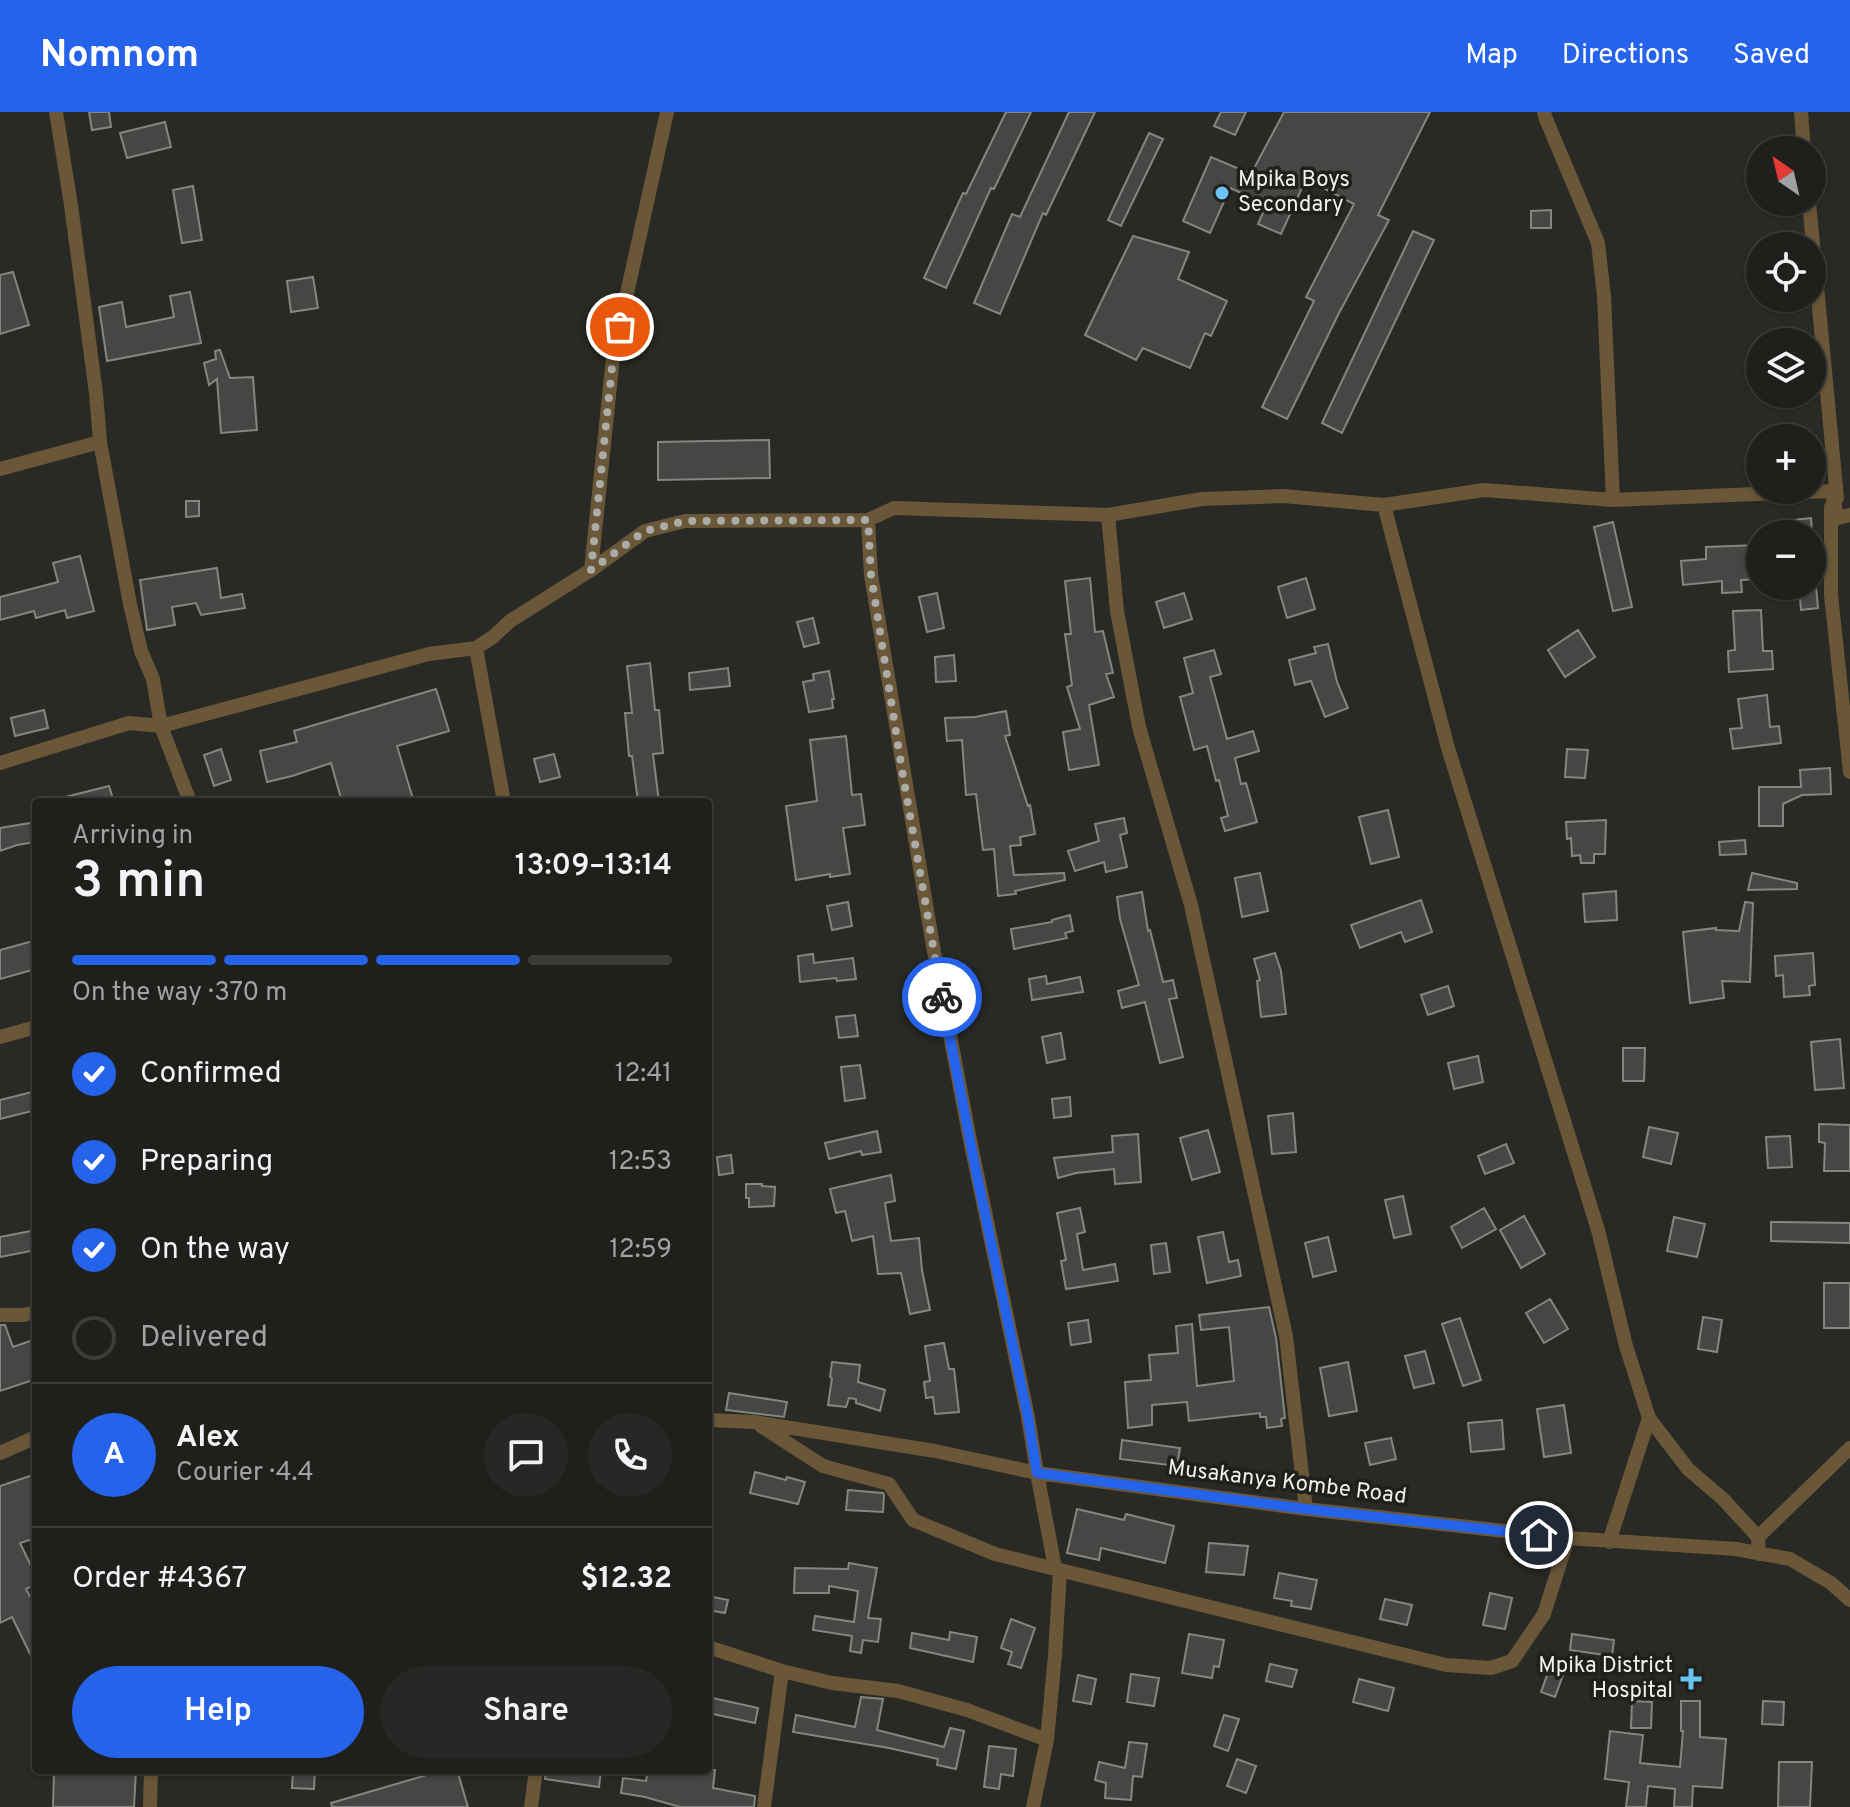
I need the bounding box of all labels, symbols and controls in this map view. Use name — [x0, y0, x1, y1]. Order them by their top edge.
text: Nomnom — [40, 32, 199, 81]
text: Map — [1465, 38, 1518, 74]
text: Directions — [1562, 38, 1689, 74]
text: Saved — [1733, 38, 1810, 74]
north arrow — [1746, 136, 1826, 216]
map controls — [1746, 136, 1826, 600]
place label: Mpika Boys Secondary — [1238, 167, 1350, 219]
marker: Mpika Boys Secondary — [1213, 184, 1231, 202]
button: locate — [1746, 232, 1826, 312]
pin — [586, 293, 654, 361]
icon: bag — [598, 305, 642, 349]
button: layers — [1746, 328, 1826, 408]
button: + — [1746, 424, 1826, 504]
button: − — [1746, 520, 1826, 600]
text: Arriving in — [72, 820, 193, 853]
text: 13:09–13:14 — [515, 848, 672, 885]
text: 3 min — [72, 850, 205, 916]
courier — [902, 957, 982, 1037]
icon: bike — [920, 975, 964, 1019]
text: On the way · 370 m — [72, 977, 287, 1010]
icon: check — [72, 1052, 116, 1096]
text: Confirmed — [140, 1056, 282, 1093]
text: 12:41 — [615, 1058, 672, 1091]
icon: check — [72, 1140, 116, 1184]
text: Preparing — [140, 1144, 273, 1181]
text: 12:53 — [609, 1146, 672, 1179]
icon: check — [72, 1228, 116, 1272]
text: On the way — [140, 1232, 290, 1269]
text: 12:59 — [609, 1234, 672, 1267]
text: Delivered — [140, 1320, 268, 1357]
button: chat — [484, 1413, 568, 1497]
button: phone — [588, 1413, 672, 1497]
text: Alex — [176, 1420, 240, 1457]
text: A — [103, 1437, 125, 1474]
street label: Musakanya Kombe Road — [1166, 1455, 1408, 1511]
text: Courier · 4.4 — [176, 1457, 314, 1490]
pin — [1505, 1501, 1573, 1569]
icon: home — [1517, 1513, 1561, 1557]
text: Order #4367 — [72, 1561, 247, 1598]
text: $12.32 — [581, 1561, 672, 1598]
place label: Mpika District Hospital — [1538, 1653, 1673, 1705]
button: Help — [72, 1666, 364, 1758]
button: Share — [380, 1666, 672, 1758]
marker: Mpika District Hospital — [1680, 1668, 1702, 1690]

